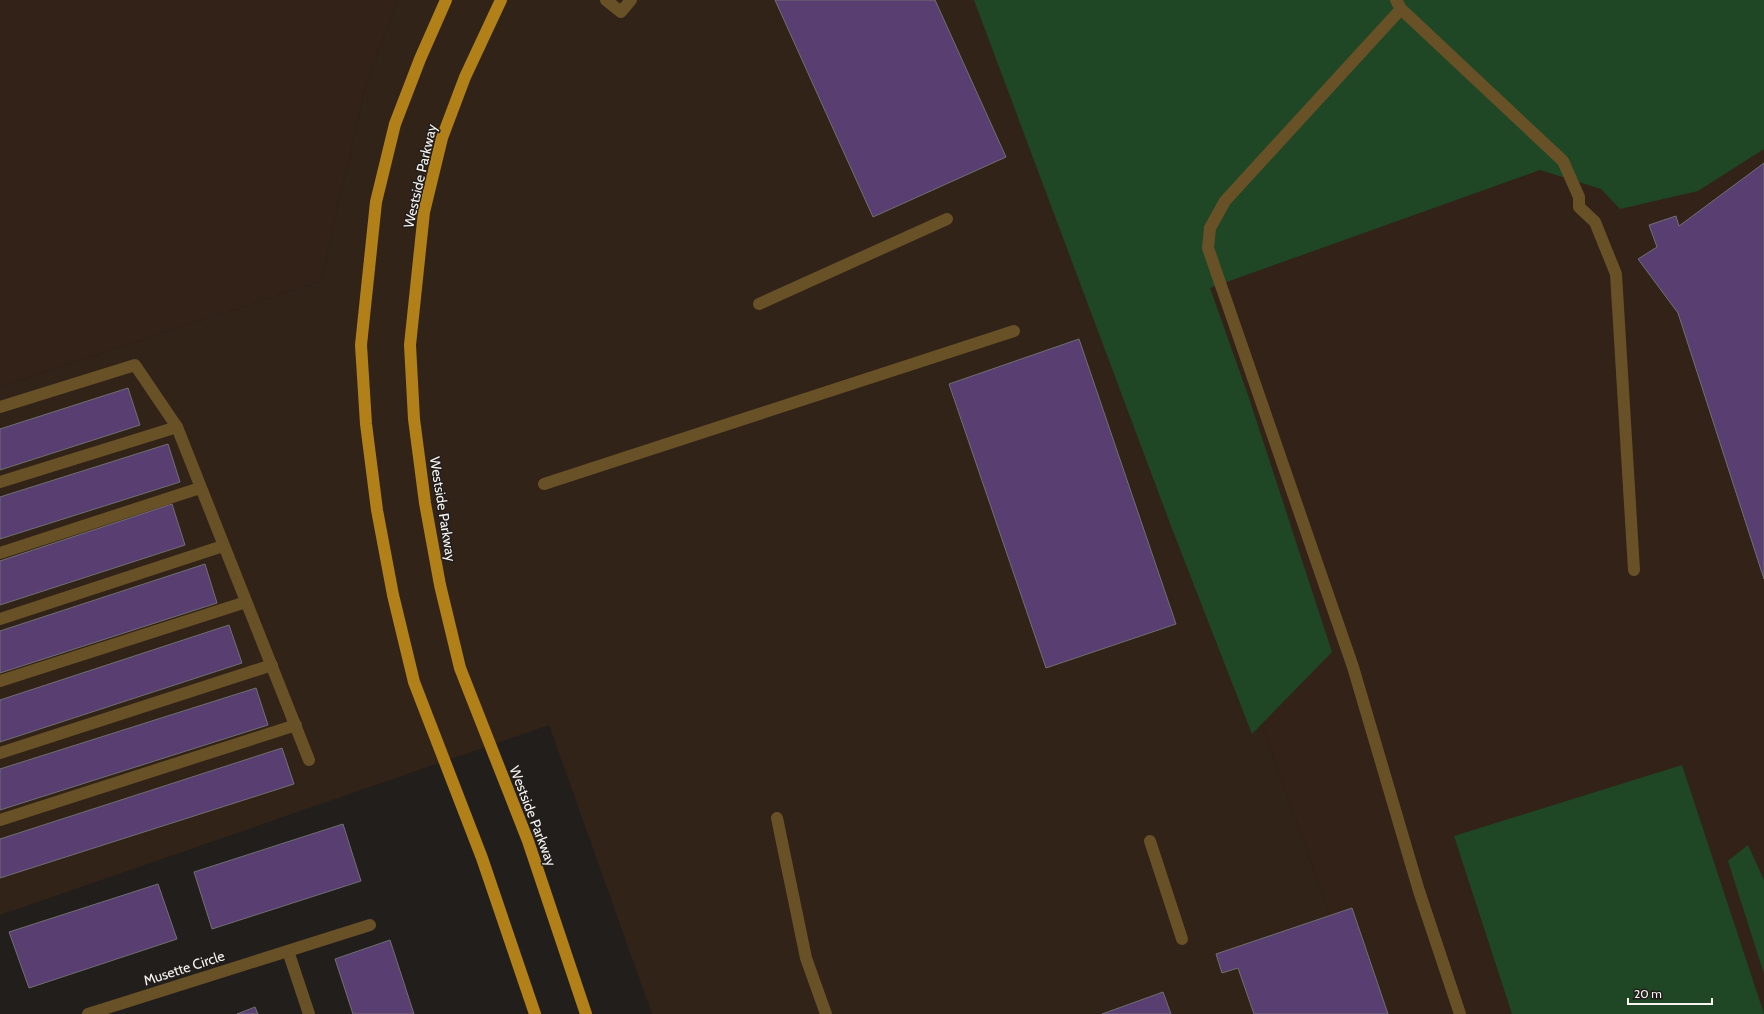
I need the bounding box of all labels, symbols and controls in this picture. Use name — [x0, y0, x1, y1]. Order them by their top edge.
street label: Westside Parkway — [399, 122, 441, 230]
street label: Westside Parkway — [426, 455, 460, 563]
street label: Westside Parkway — [506, 763, 560, 869]
street label: Musette Circle — [141, 946, 227, 990]
scale bar — [1628, 980, 1712, 1006]
text: 20 m — [1634, 986, 1662, 1001]

